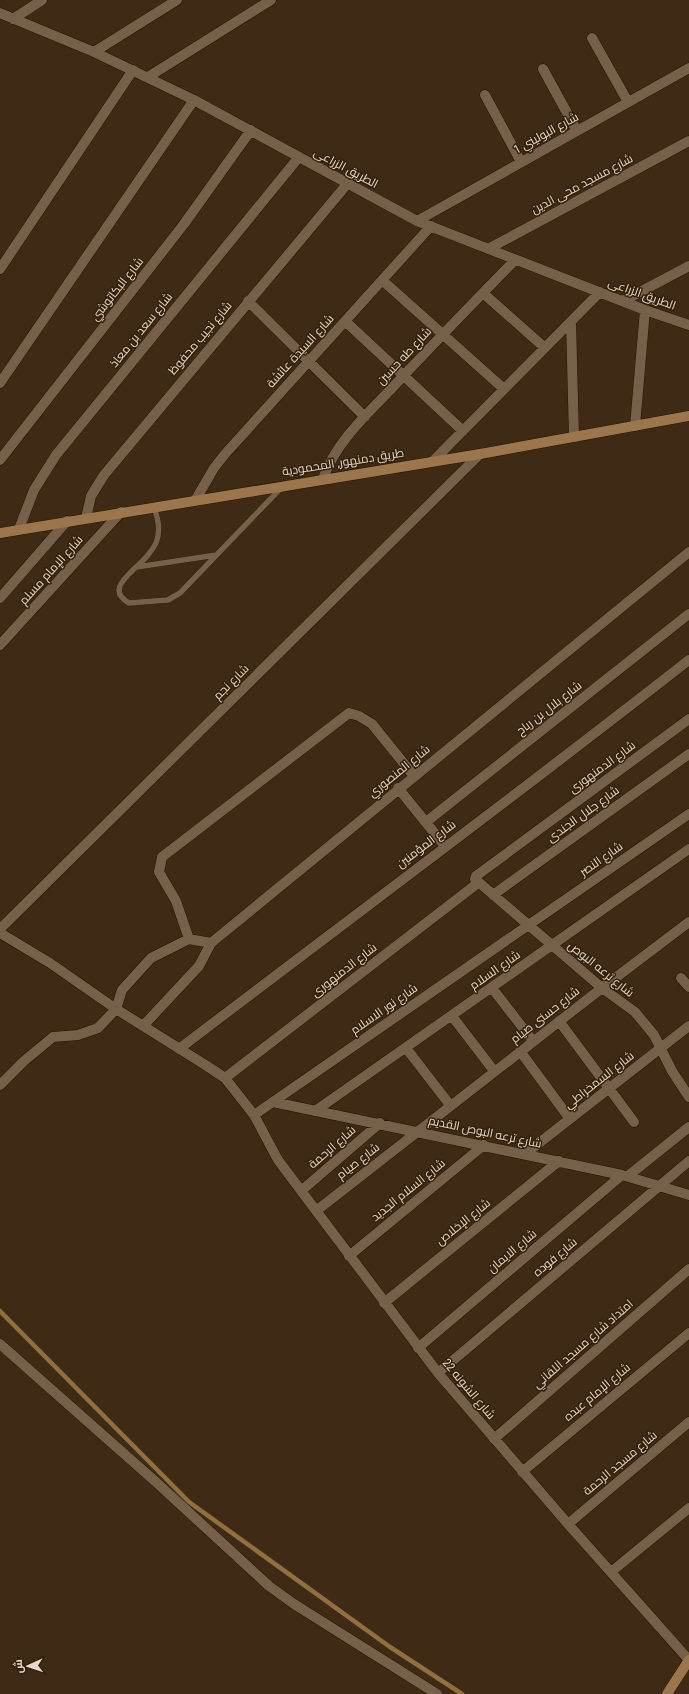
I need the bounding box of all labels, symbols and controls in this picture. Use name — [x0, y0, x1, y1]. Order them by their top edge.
street label: شارع البوليني 1 — [511, 109, 582, 159]
street label: الطريق الزراعى — [311, 145, 381, 191]
street label: شارع مسجد محى الدين — [529, 151, 636, 218]
street label: شارع البكاتوشي — [88, 254, 149, 325]
street label: الطريق الزراعى — [606, 275, 678, 313]
street label: شارع سعد بن معاذ — [107, 290, 176, 371]
street label: شارع نجيب محفوظ — [165, 299, 235, 378]
street label: شارع السيدة عائشة — [263, 311, 337, 391]
street label: شارع طه حسين — [374, 324, 435, 388]
street label: طريق دمنهور, المحمودية — [281, 445, 405, 479]
street label: شارع الإمام مسلم — [16, 533, 86, 608]
street label: شارع نجم — [210, 661, 252, 703]
street label: شارع بلال بن رباح — [513, 678, 585, 739]
street label: شارع الدمنهورى — [566, 738, 639, 797]
street label: شارع المنصوري — [365, 742, 435, 802]
street label: شارع جلال الجندى — [544, 783, 623, 846]
street label: شارع المؤمنين — [394, 817, 459, 872]
street label: شارع النصر — [576, 839, 626, 880]
street label: شارع ترعه البوص — [565, 938, 637, 1001]
street label: شارع الدمنهورى — [309, 940, 380, 1001]
street label: شارع السلام — [467, 947, 524, 993]
street label: شارع نور الاسلام — [348, 981, 421, 1038]
street label: شارع حسنى صيام — [508, 984, 583, 1047]
street label: شارع السمخراطي — [561, 1048, 639, 1114]
street label: شارع ترعه البوص القديم — [427, 1113, 543, 1152]
street label: شارع الرحمة — [306, 1123, 359, 1172]
street label: شارع صيام — [334, 1140, 383, 1183]
street label: شارع السلام الجديد — [368, 1156, 448, 1225]
street label: شارع الإخلاص — [433, 1196, 494, 1249]
street label: شارع الايمان — [485, 1226, 540, 1276]
street label: شارع فوده — [530, 1235, 581, 1280]
street label: امتداد شارع مسجد اللقاني — [530, 1297, 638, 1394]
street label: شارع الشونه 22 — [439, 1356, 498, 1423]
street label: شارع الإمام عبده — [561, 1360, 634, 1425]
street label: شارع مسجد الرحمة — [580, 1428, 661, 1499]
north arrow — [8, 1646, 48, 1686]
text: ش — [12, 1659, 25, 1674]

